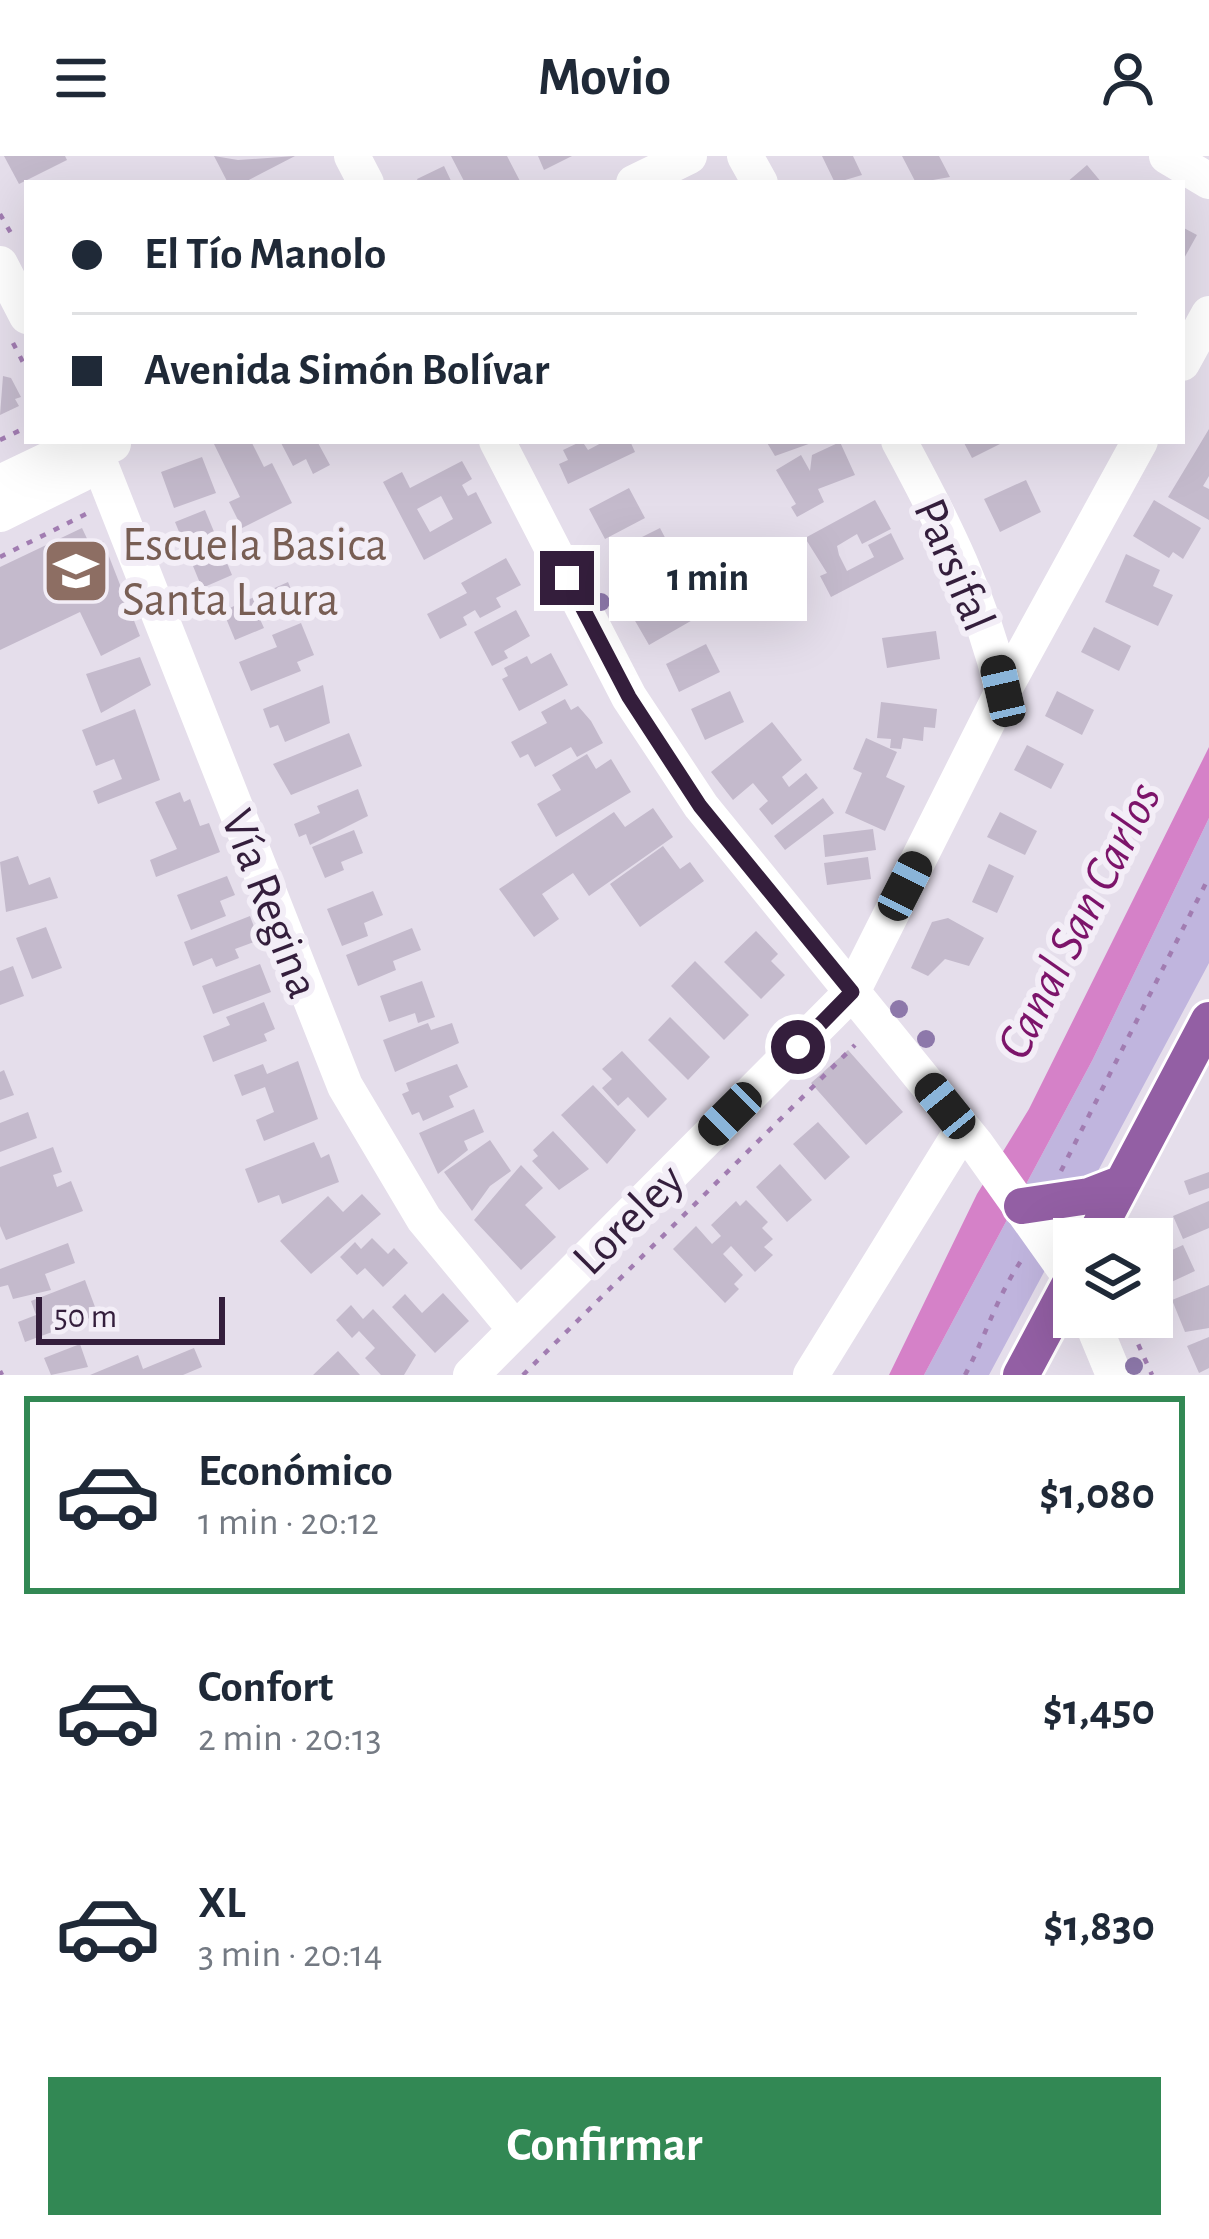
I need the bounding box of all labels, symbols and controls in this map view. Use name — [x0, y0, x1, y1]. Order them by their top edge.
icon: menu — [48, 45, 114, 111]
icon: person — [1095, 45, 1161, 111]
text: Movio — [538, 51, 671, 105]
text: El Tío Manolo — [144, 232, 386, 277]
text: Avenida Simón Bolívar — [144, 348, 549, 393]
street label: Parsifal — [904, 492, 1002, 638]
place label: Escuela Basica Santa Laura — [122, 522, 387, 625]
school or university icon: Escuela Basica Santa Laura — [41, 536, 111, 606]
callout: 1 min — [609, 536, 807, 620]
route end — [540, 551, 594, 605]
text: 1 min — [667, 559, 749, 598]
car — [977, 652, 1029, 730]
water label: Canal San Carlos — [988, 775, 1171, 1067]
street label: Vía Regina — [211, 803, 327, 1005]
car — [873, 846, 937, 926]
route start — [771, 1020, 825, 1074]
car — [908, 1067, 982, 1145]
car — [692, 1076, 768, 1152]
street label: Loreley — [565, 1156, 694, 1285]
map controls — [1053, 1218, 1173, 1338]
button: layers — [1053, 1218, 1173, 1338]
scale bar — [36, 1291, 225, 1344]
text: 50 m — [54, 1301, 117, 1334]
icon: car — [54, 1441, 162, 1549]
text: Económico — [198, 1449, 393, 1494]
text: $1,080 — [1039, 1472, 1155, 1517]
text: 1 min · 20:12 — [198, 1503, 379, 1542]
icon: car — [54, 1657, 162, 1765]
text: Confort — [198, 1665, 333, 1710]
text: $1,450 — [1043, 1688, 1155, 1733]
text: 2 min · 20:13 — [198, 1719, 382, 1758]
icon: car — [54, 1873, 162, 1981]
text: XL — [198, 1881, 246, 1926]
text: $1,830 — [1043, 1904, 1155, 1949]
text: 3 min · 20:14 — [198, 1935, 383, 1974]
button: Confirmar — [48, 2077, 1161, 2215]

